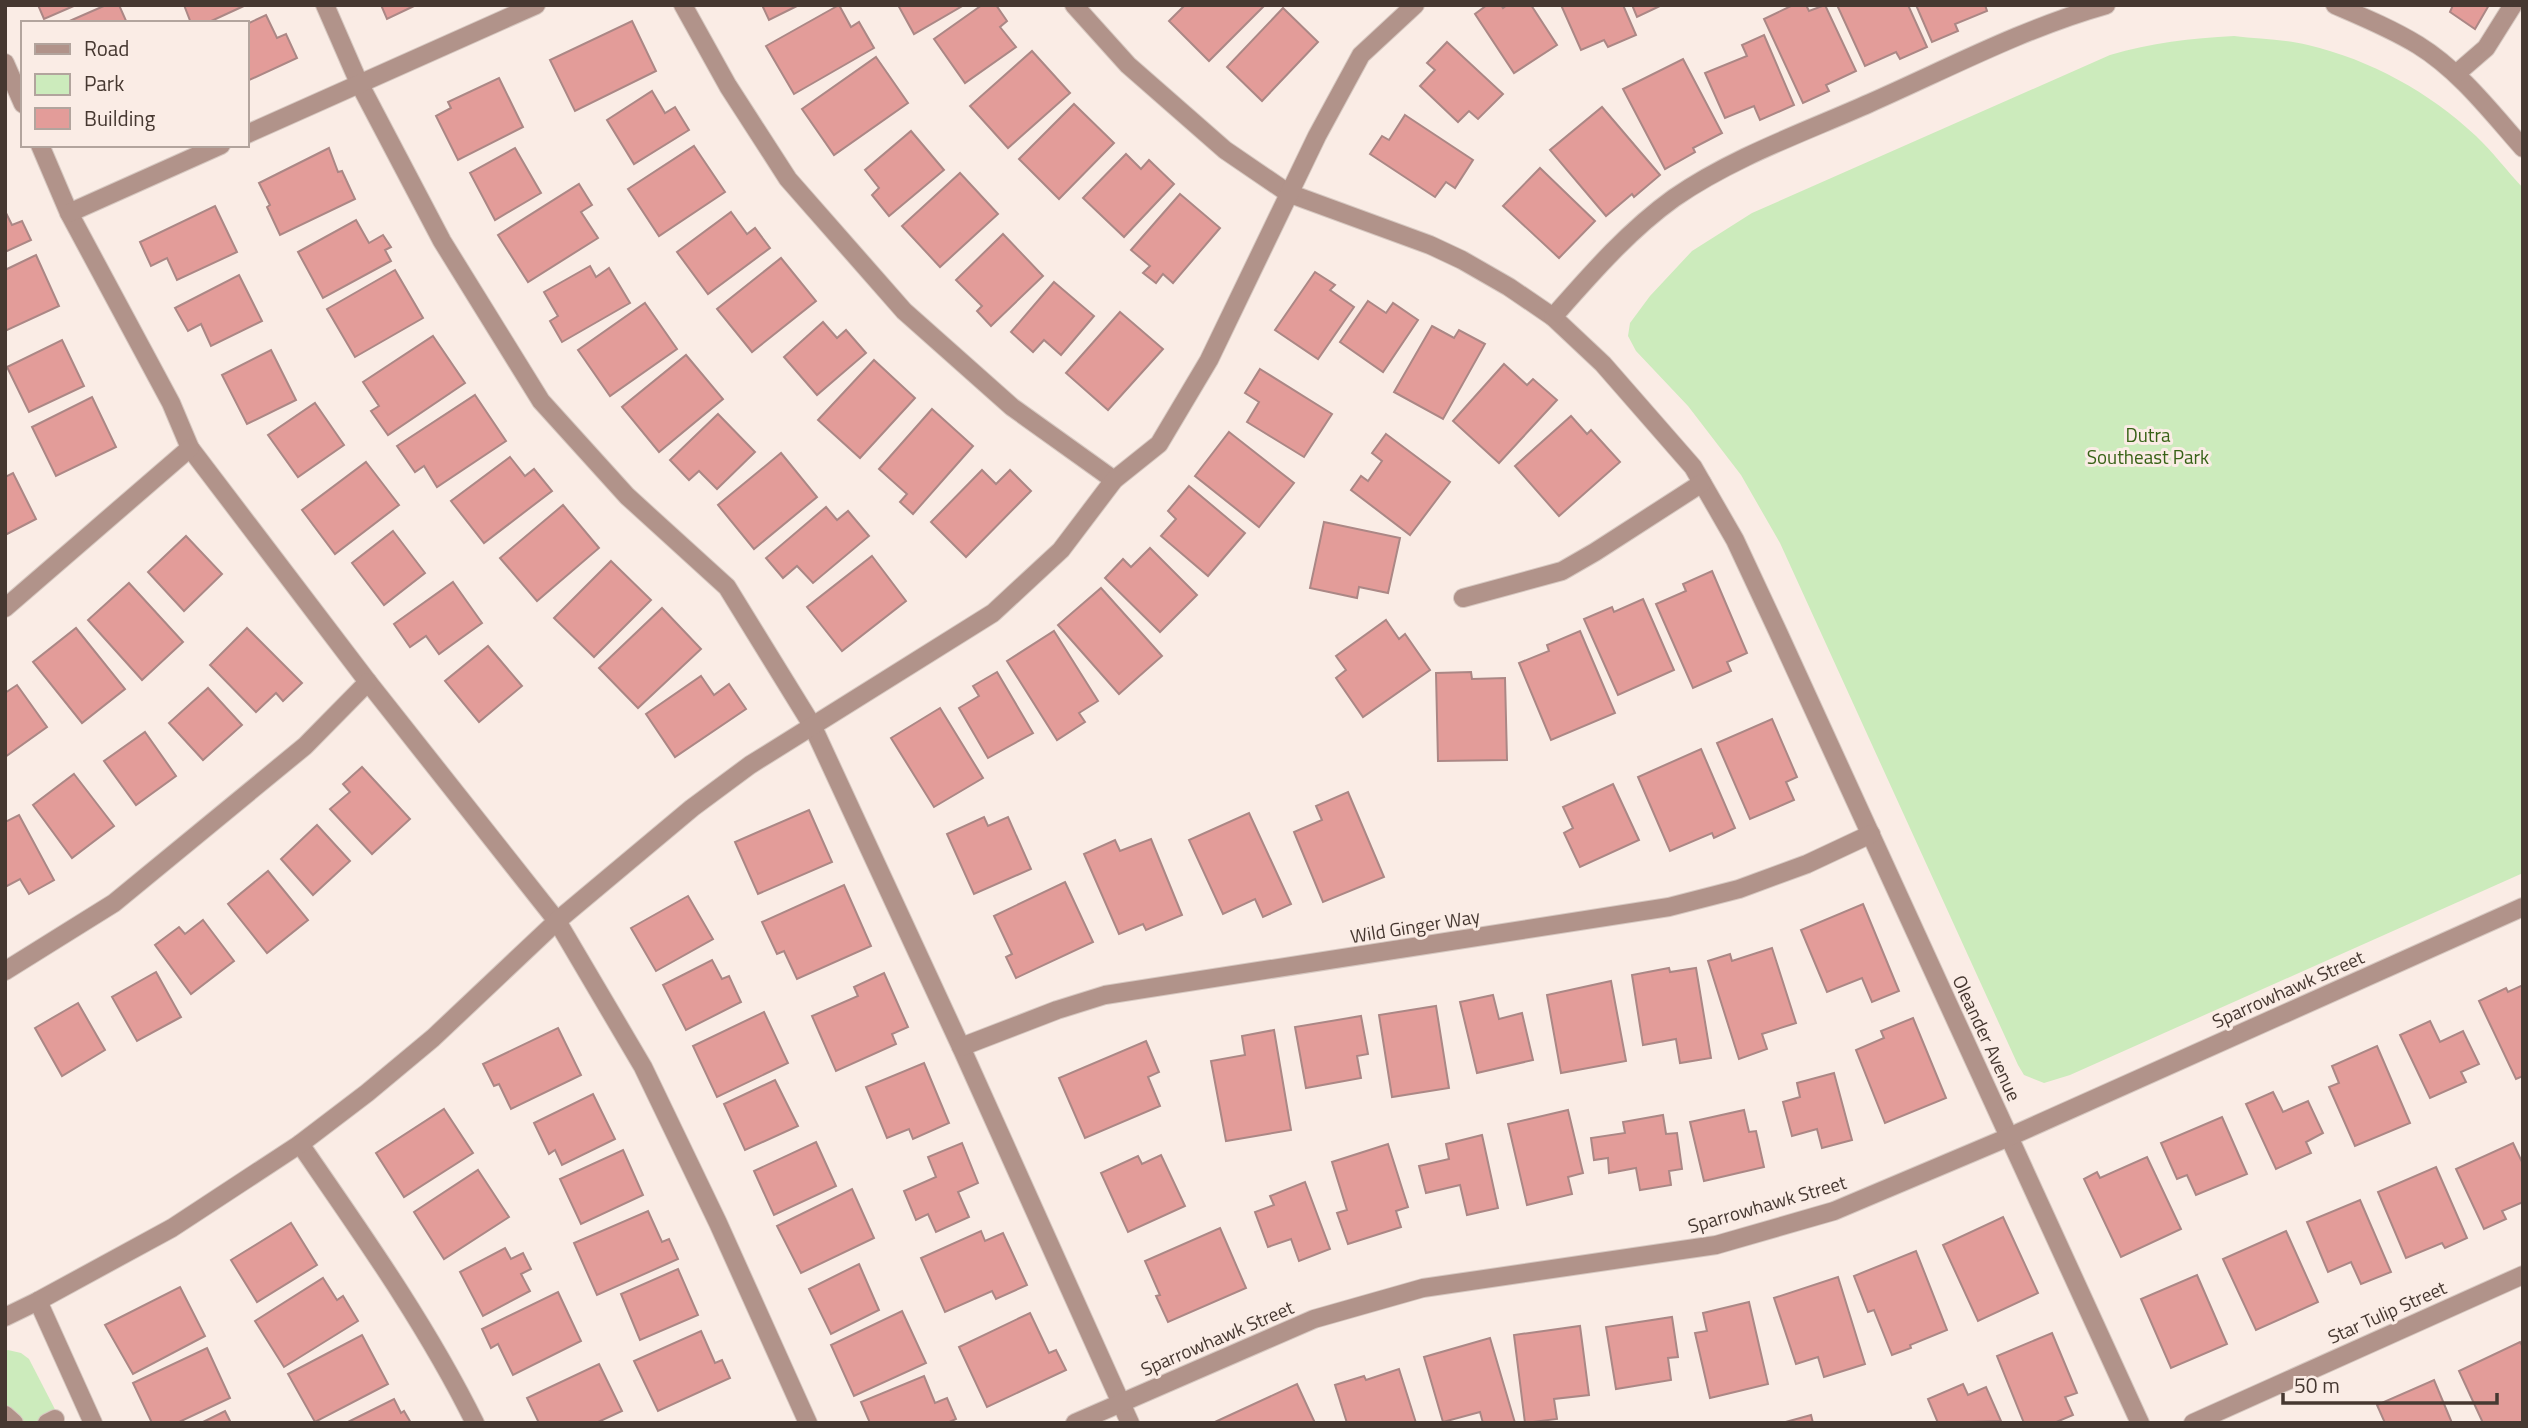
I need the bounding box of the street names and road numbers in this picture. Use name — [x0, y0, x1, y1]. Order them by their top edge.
street label: Wild Ginger Way — [1348, 901, 1482, 950]
street label: Sparrowhawk Street — [2207, 942, 2369, 1035]
street label: Oleander Avenue — [1946, 970, 2029, 1106]
street label: Sparrowhawk Street — [1684, 1167, 1850, 1240]
street label: Star Tulip Street — [2323, 1272, 2451, 1351]
street label: Sparrowhawk Street — [1136, 1292, 1298, 1383]

